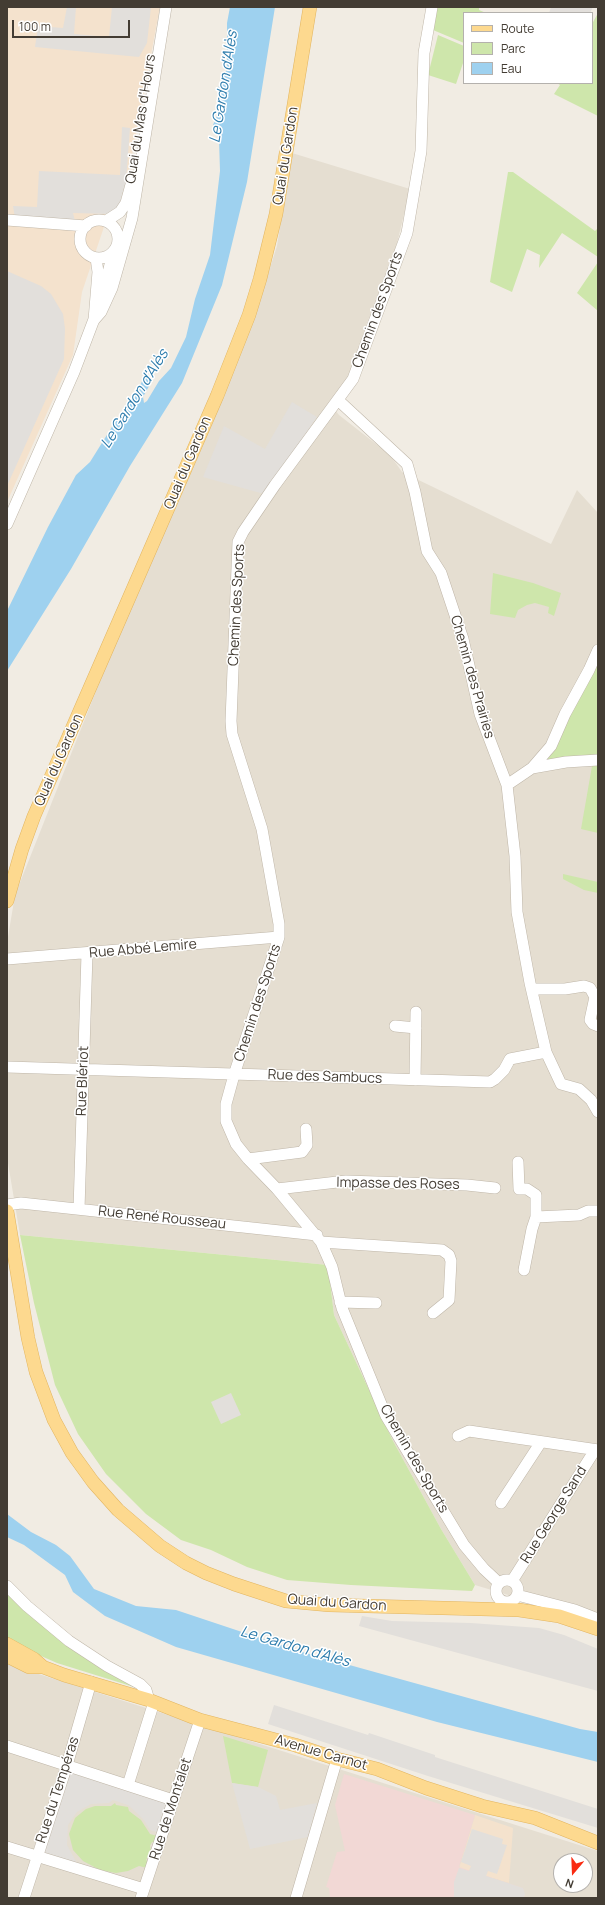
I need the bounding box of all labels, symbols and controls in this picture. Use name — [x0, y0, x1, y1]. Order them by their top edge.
scale bar — [14, 12, 132, 38]
legend — [463, 12, 593, 84]
text: 100 m — [19, 18, 51, 35]
text: Route — [501, 20, 534, 37]
water label: Le Gardon d'Alès — [206, 30, 242, 144]
text: Parc — [501, 40, 525, 57]
street label: Quai du Mas d'Hours — [122, 53, 160, 185]
text: Eau — [501, 60, 522, 77]
street label: Quai du Gardon — [270, 106, 302, 206]
street label: Chemin des Sports — [349, 250, 407, 370]
water label: Le Gardon d'Alès — [97, 346, 173, 452]
street label: Quai du Gardon — [161, 414, 215, 512]
street label: Chemin des Sports — [225, 543, 249, 667]
street label: Chemin des Prairies — [446, 613, 498, 741]
street label: Quai du Gardon — [31, 711, 87, 809]
street label: Rue Abbé Lemire — [89, 936, 197, 962]
street label: Chemin des Sports — [231, 942, 285, 1064]
street label: Rue Blériot — [73, 1046, 93, 1116]
street label: Rue des Sambucs — [267, 1067, 383, 1087]
street label: Impasse des Roses — [336, 1175, 460, 1193]
street label: Rue René Rousseau — [97, 1203, 227, 1233]
street label: Chemin des Sports — [376, 1402, 452, 1516]
street label: Rue George Sand — [517, 1463, 591, 1567]
street label: Quai du Gardon — [287, 1591, 387, 1615]
water label: Le Gardon d'Alès — [238, 1623, 352, 1671]
street label: Avenue Carnot — [273, 1732, 369, 1774]
street label: Rue du Tempéras — [33, 1735, 83, 1845]
street label: Rue de Montalet — [147, 1756, 195, 1862]
north arrow — [553, 1853, 593, 1893]
text: N — [563, 1875, 575, 1892]

